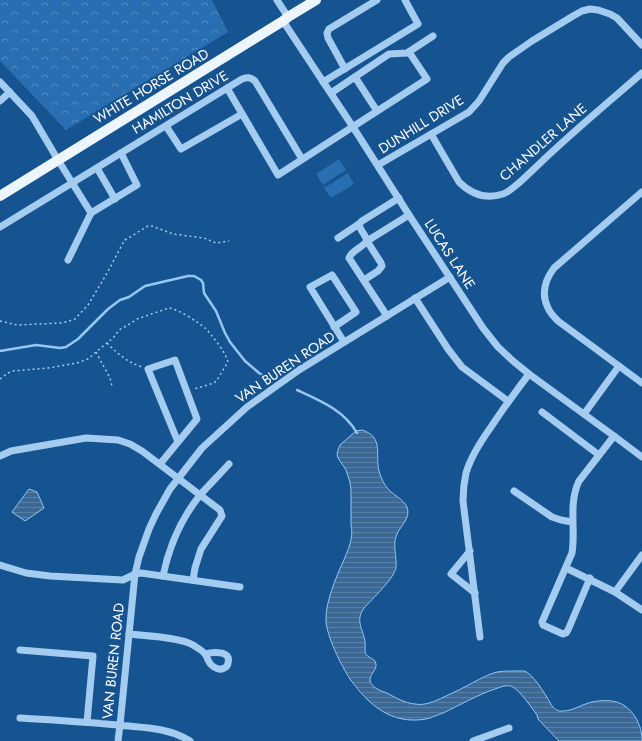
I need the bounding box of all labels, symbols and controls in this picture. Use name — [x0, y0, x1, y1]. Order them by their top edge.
street label: WHITE HORSE ROAD — [90, 44, 212, 128]
street label: HAMILTON DRIVE — [128, 65, 232, 139]
street label: DUNHILL DRIVE — [375, 90, 467, 158]
street label: CHANDLER LANE — [495, 98, 591, 186]
street label: LUCAS LANE — [420, 215, 480, 293]
street label: VAN BUREN ROAD — [231, 326, 339, 408]
street label: VAN BUREN ROAD — [97, 602, 129, 720]

